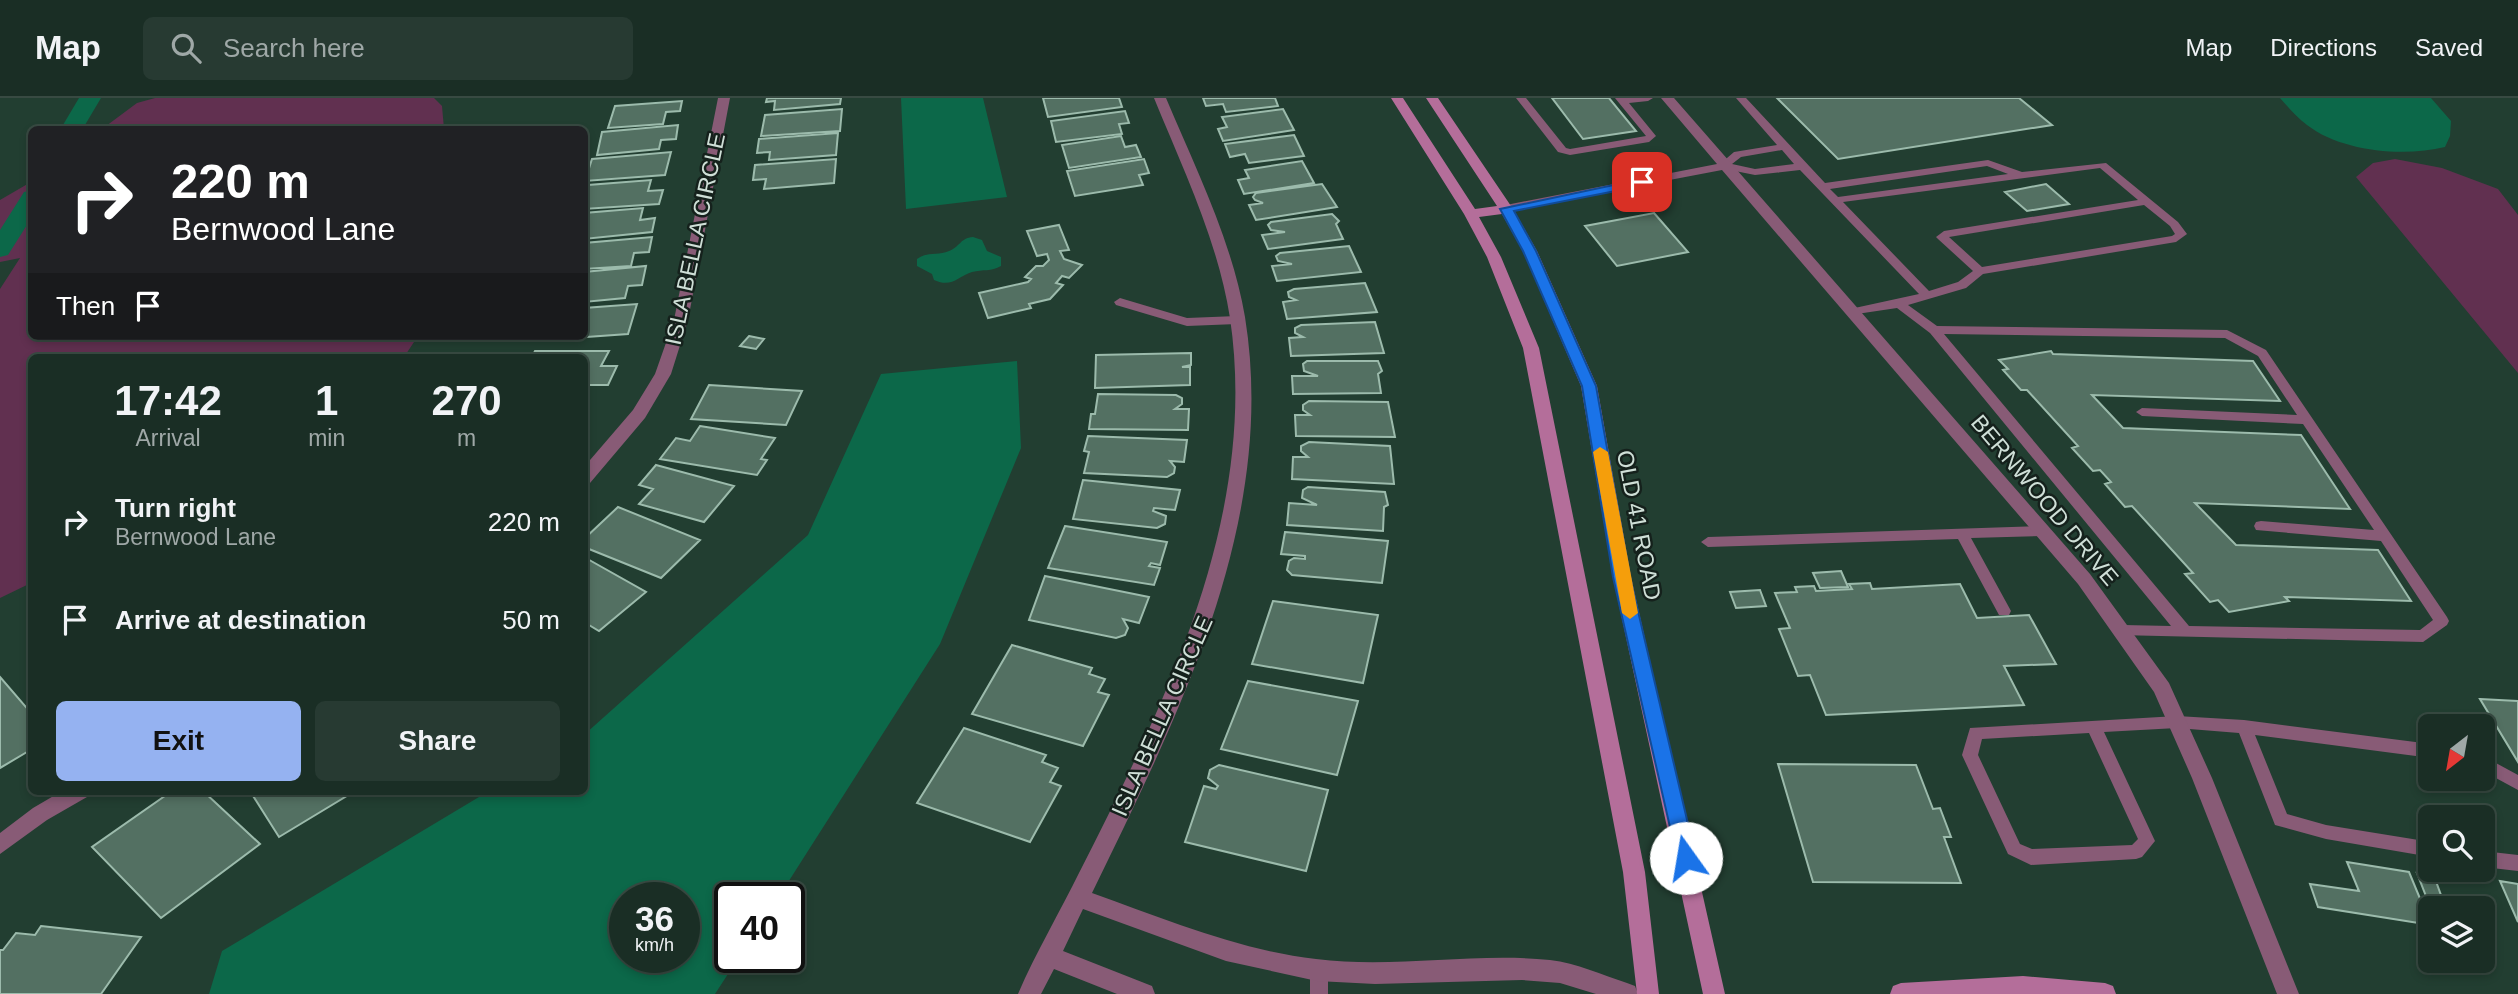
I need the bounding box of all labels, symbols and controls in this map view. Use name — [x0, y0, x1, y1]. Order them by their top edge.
search box — [143, 17, 633, 80]
text: Map — [35, 29, 101, 66]
icon: search — [167, 29, 205, 67]
text: Search here — [223, 33, 365, 63]
text: Map — [2186, 34, 2232, 61]
text: Directions — [2270, 34, 2377, 61]
text: Saved — [2415, 34, 2483, 61]
street label: ISLA BELLA CIRCLE — [660, 131, 730, 347]
pin — [1612, 152, 1672, 212]
icon: right — [56, 154, 147, 245]
text: 220 m — [171, 154, 310, 208]
icon: arrive — [1623, 163, 1661, 201]
text: Bernwood Lane — [171, 211, 395, 247]
icon: arrive — [129, 287, 167, 325]
text: Then — [56, 291, 115, 321]
text: 17:42 — [114, 377, 222, 424]
text: 1 — [315, 377, 338, 424]
text: 270 — [432, 377, 502, 424]
street label: BERNWOOD DRIVE — [1966, 409, 2124, 591]
text: Arrival — [135, 425, 201, 451]
text: min — [308, 425, 345, 451]
text: m — [457, 425, 476, 451]
street label: OLD 41 ROAD — [1612, 448, 1666, 602]
text: Turn right — [115, 493, 236, 523]
icon: right — [56, 503, 94, 541]
text: 220 m — [488, 507, 560, 537]
text: Bernwood Lane — [115, 524, 276, 550]
icon: arrive — [56, 601, 94, 639]
text: Arrive at destination — [115, 605, 366, 635]
text: 50 m — [502, 605, 560, 635]
street label: ISLA BELLA CIRCLE — [1106, 612, 1218, 820]
button: Exit — [56, 701, 301, 781]
button: Share — [315, 701, 560, 781]
north arrow — [2418, 714, 2496, 791]
map controls — [2418, 714, 2495, 973]
button: search — [2418, 805, 2495, 882]
position arrow — [1649, 821, 1723, 895]
speed limit sign: 40 — [714, 882, 805, 973]
button: layers — [2418, 896, 2495, 973]
text: 36 — [635, 899, 674, 938]
text: km/h — [635, 935, 674, 955]

